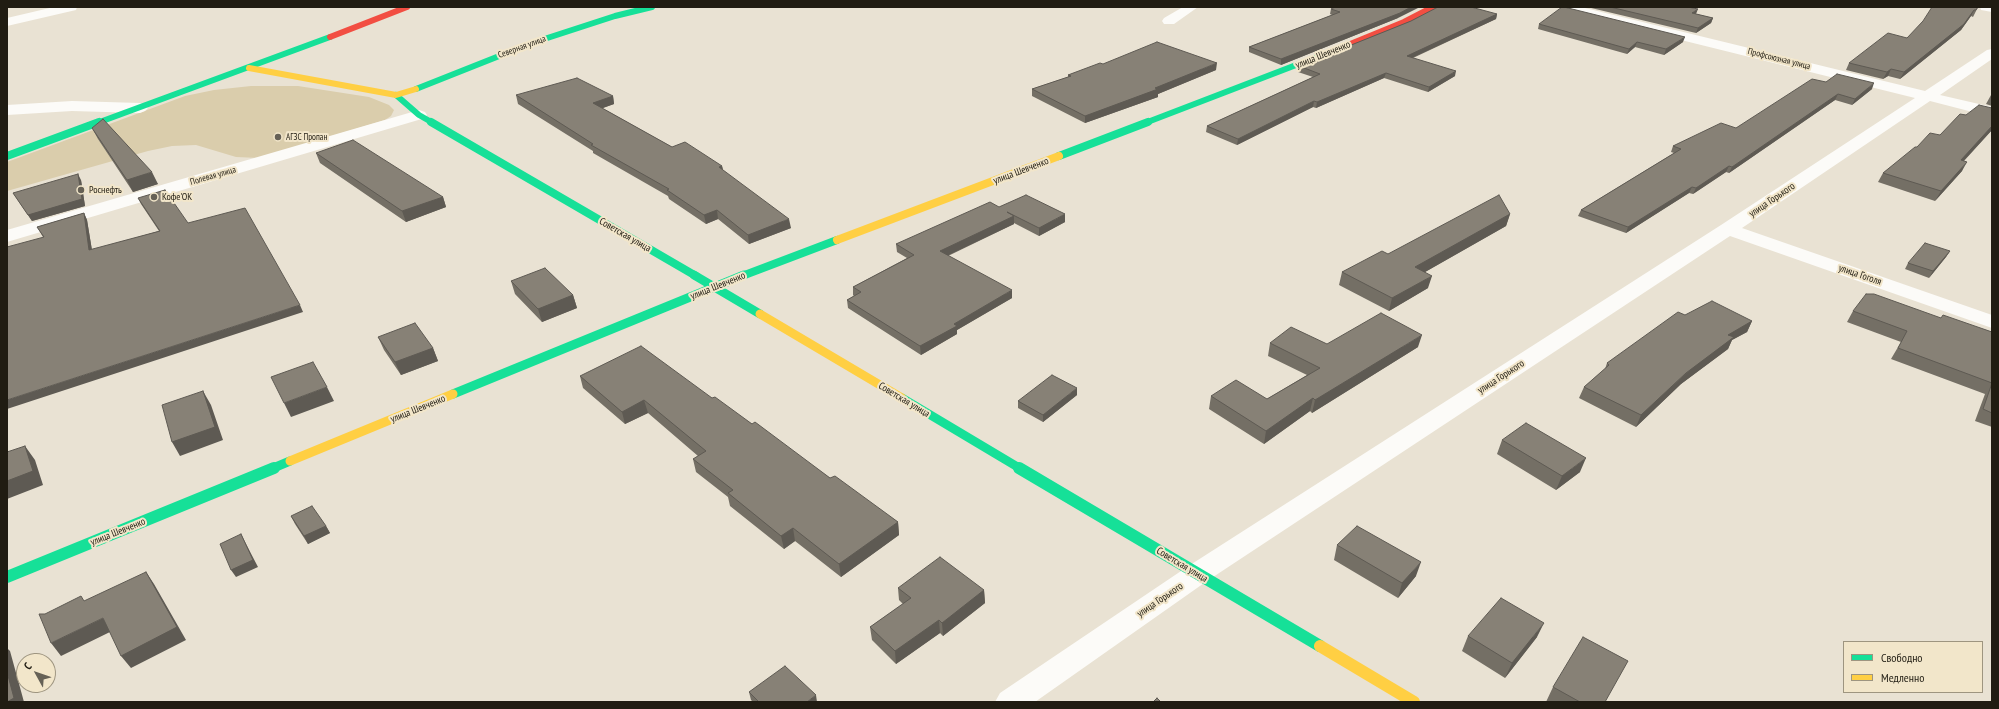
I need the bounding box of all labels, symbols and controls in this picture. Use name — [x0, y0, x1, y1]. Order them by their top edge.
street label: Северная улица — [497, 33, 547, 61]
street label: улица Шевченко — [1294, 39, 1352, 71]
street label: Профсоюзная улица — [1747, 46, 1811, 72]
marker: АГЗС Пропан — [273, 132, 283, 142]
place label: АГЗС Пропан — [286, 132, 327, 142]
street label: улица Шевченко — [992, 155, 1050, 187]
street label: Полевая улица — [189, 164, 237, 188]
street label: улица Горького — [1747, 180, 1797, 220]
place label: Роснефть — [89, 184, 122, 196]
marker: Роснефть — [76, 185, 86, 195]
place label: Кофе'ОК — [162, 191, 192, 203]
marker: Кофе'ОК — [149, 192, 159, 202]
street label: Советская улица — [597, 215, 653, 255]
street label: улица Гоголя — [1837, 262, 1883, 288]
street label: улица Шевченко — [689, 270, 747, 302]
street label: улица Горького — [1476, 358, 1526, 396]
street label: Советская улица — [876, 380, 932, 420]
street label: улица Шевченко — [389, 393, 447, 425]
street label: улица Шевченко — [89, 516, 147, 548]
street label: Советская улица — [1154, 545, 1210, 585]
street label: улица Горького — [1135, 580, 1185, 620]
legend — [1843, 641, 1983, 693]
text: Свободно — [1881, 650, 1923, 665]
north arrow — [16, 653, 56, 693]
text: С — [21, 660, 35, 672]
text: Медленно — [1881, 670, 1924, 685]

